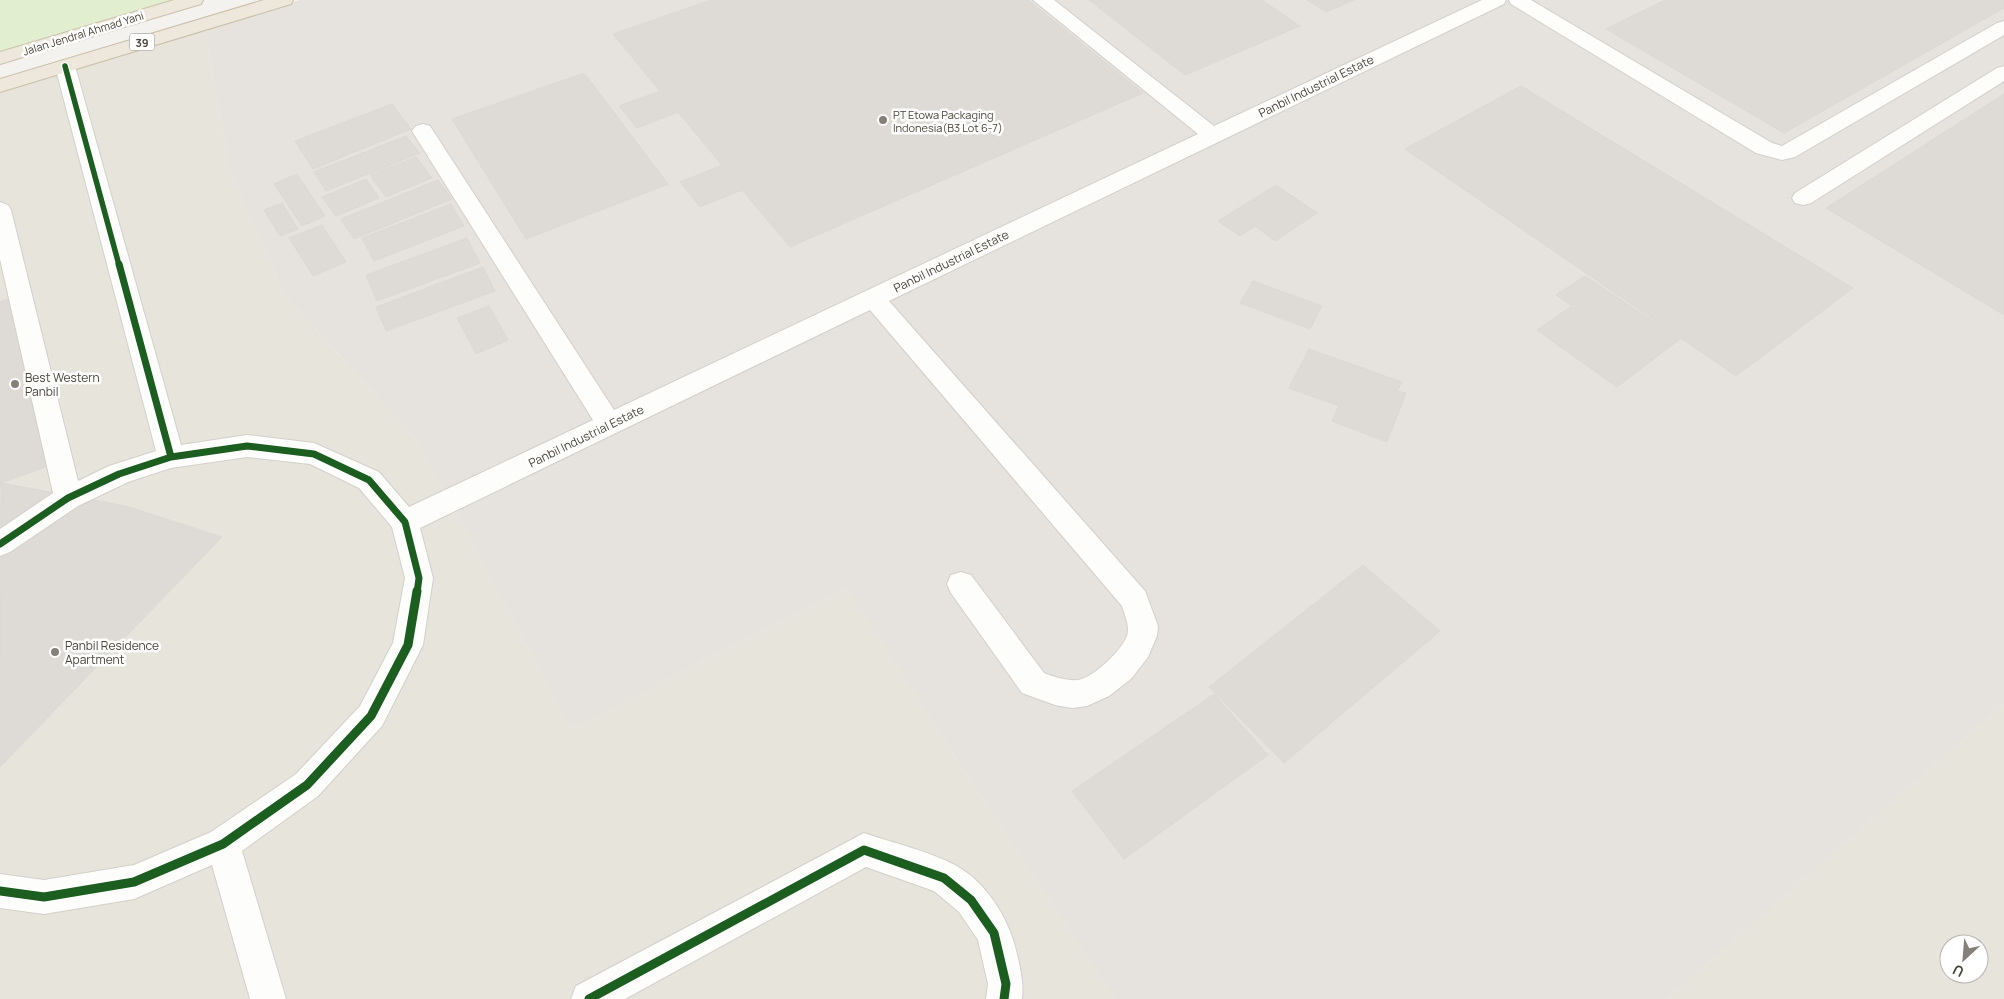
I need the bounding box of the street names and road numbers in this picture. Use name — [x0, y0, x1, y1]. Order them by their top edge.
street label: Jalan Jendral Ahmad Yani — [21, 7, 145, 59]
road number: 39 — [130, 34, 154, 51]
street label: Panbil Industrial Estate — [1256, 51, 1376, 121]
street label: Panbil Industrial Estate — [891, 226, 1011, 296]
street label: Panbil Industrial Estate — [526, 401, 646, 471]

